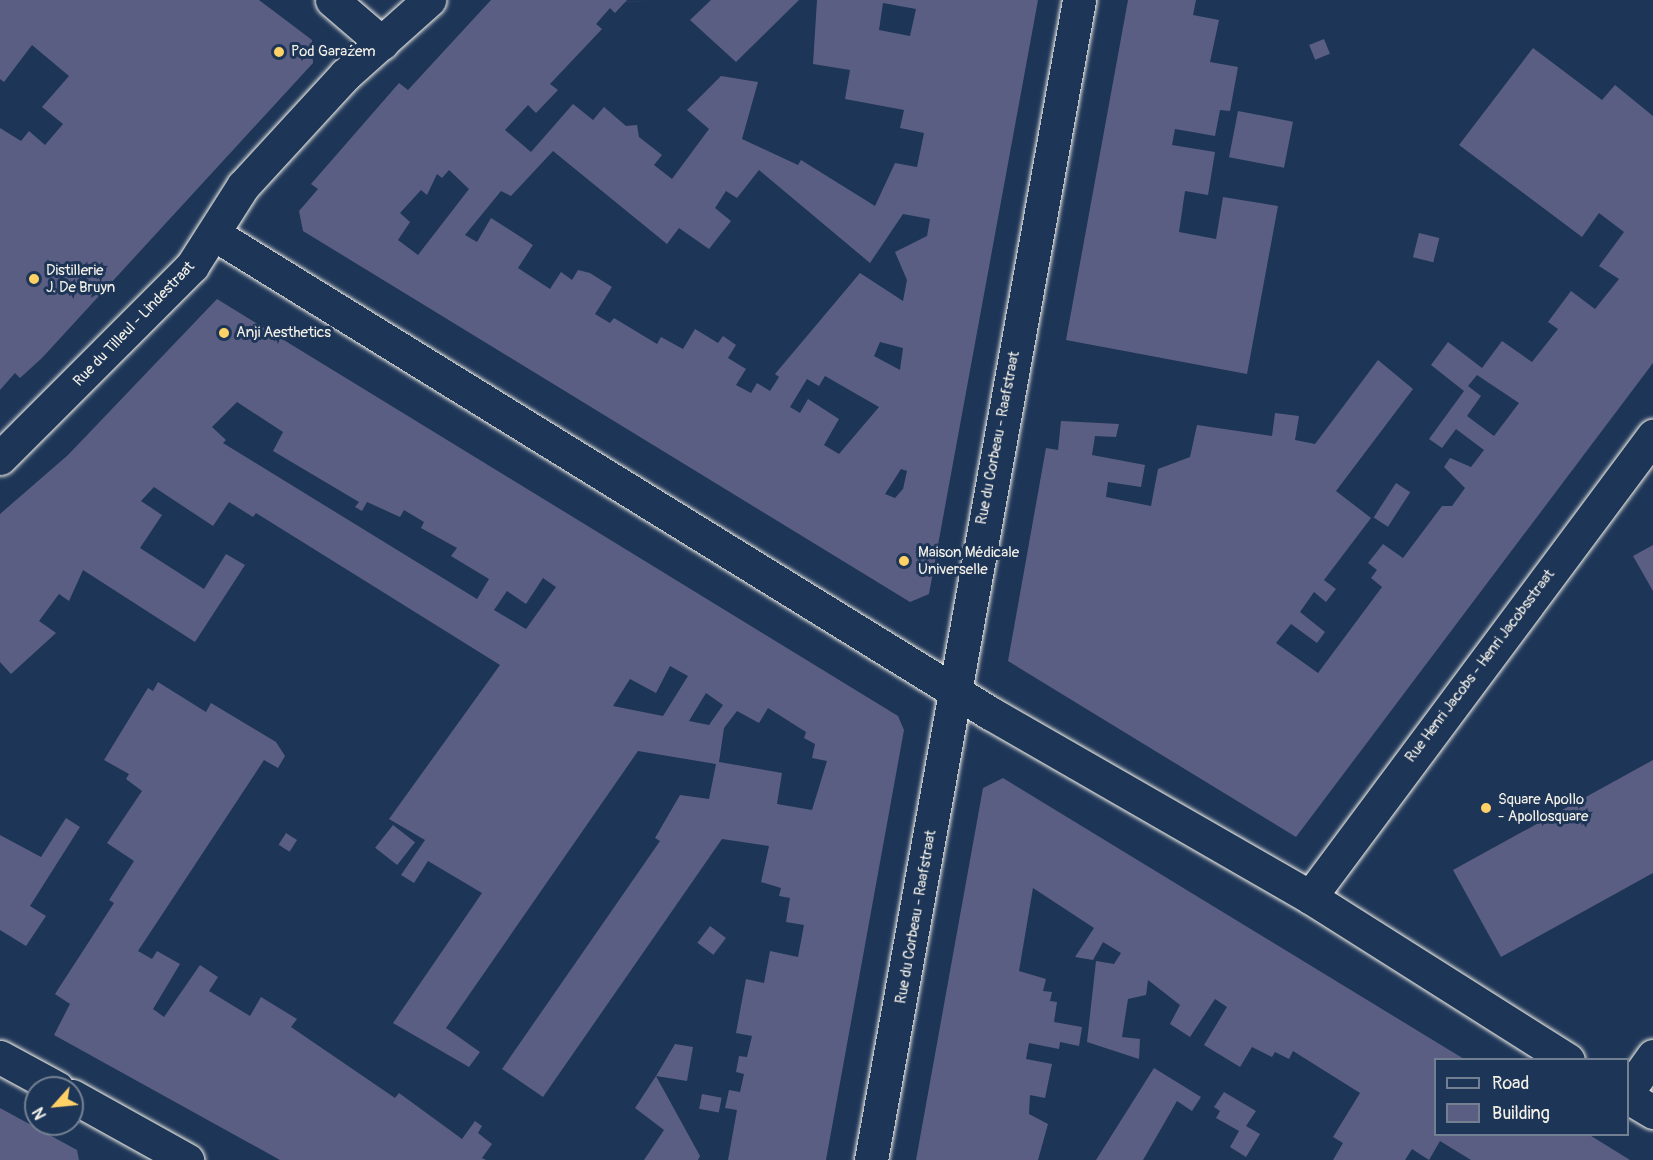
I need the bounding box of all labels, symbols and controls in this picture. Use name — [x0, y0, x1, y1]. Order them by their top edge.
place label: Pod Garaźem — [291, 43, 376, 61]
marker: Pod Garaźem — [272, 45, 286, 59]
street label: Rue du Tilleul - Lindestraat — [70, 258, 198, 390]
place label: Distillerie J. De Bruyn — [46, 261, 115, 296]
marker: Distillerie J. De Bruyn — [27, 272, 41, 286]
place label: Anji Aesthetics — [236, 324, 331, 342]
marker: Anji Aesthetics — [217, 326, 231, 340]
street label: Rue du Corbeau - Raafstraat — [972, 350, 1024, 526]
place label: Maison Médicale Universelle — [918, 543, 1019, 578]
marker: Maison Médicale Universelle — [895, 552, 913, 570]
street label: Rue Henri Jacobs - Henri Jacobsstraat — [1402, 566, 1558, 766]
place label: Square Apollo - Apollosquare — [1498, 790, 1588, 825]
marker: Square Apollo - Apollosquare — [1479, 801, 1493, 815]
street label: Rue du Corbeau - Raafstraat — [892, 829, 940, 1005]
legend — [1434, 1058, 1629, 1136]
text: Road — [1492, 1072, 1529, 1095]
north arrow — [24, 1076, 84, 1136]
text: Building — [1492, 1102, 1550, 1125]
text: N — [28, 1104, 51, 1123]

